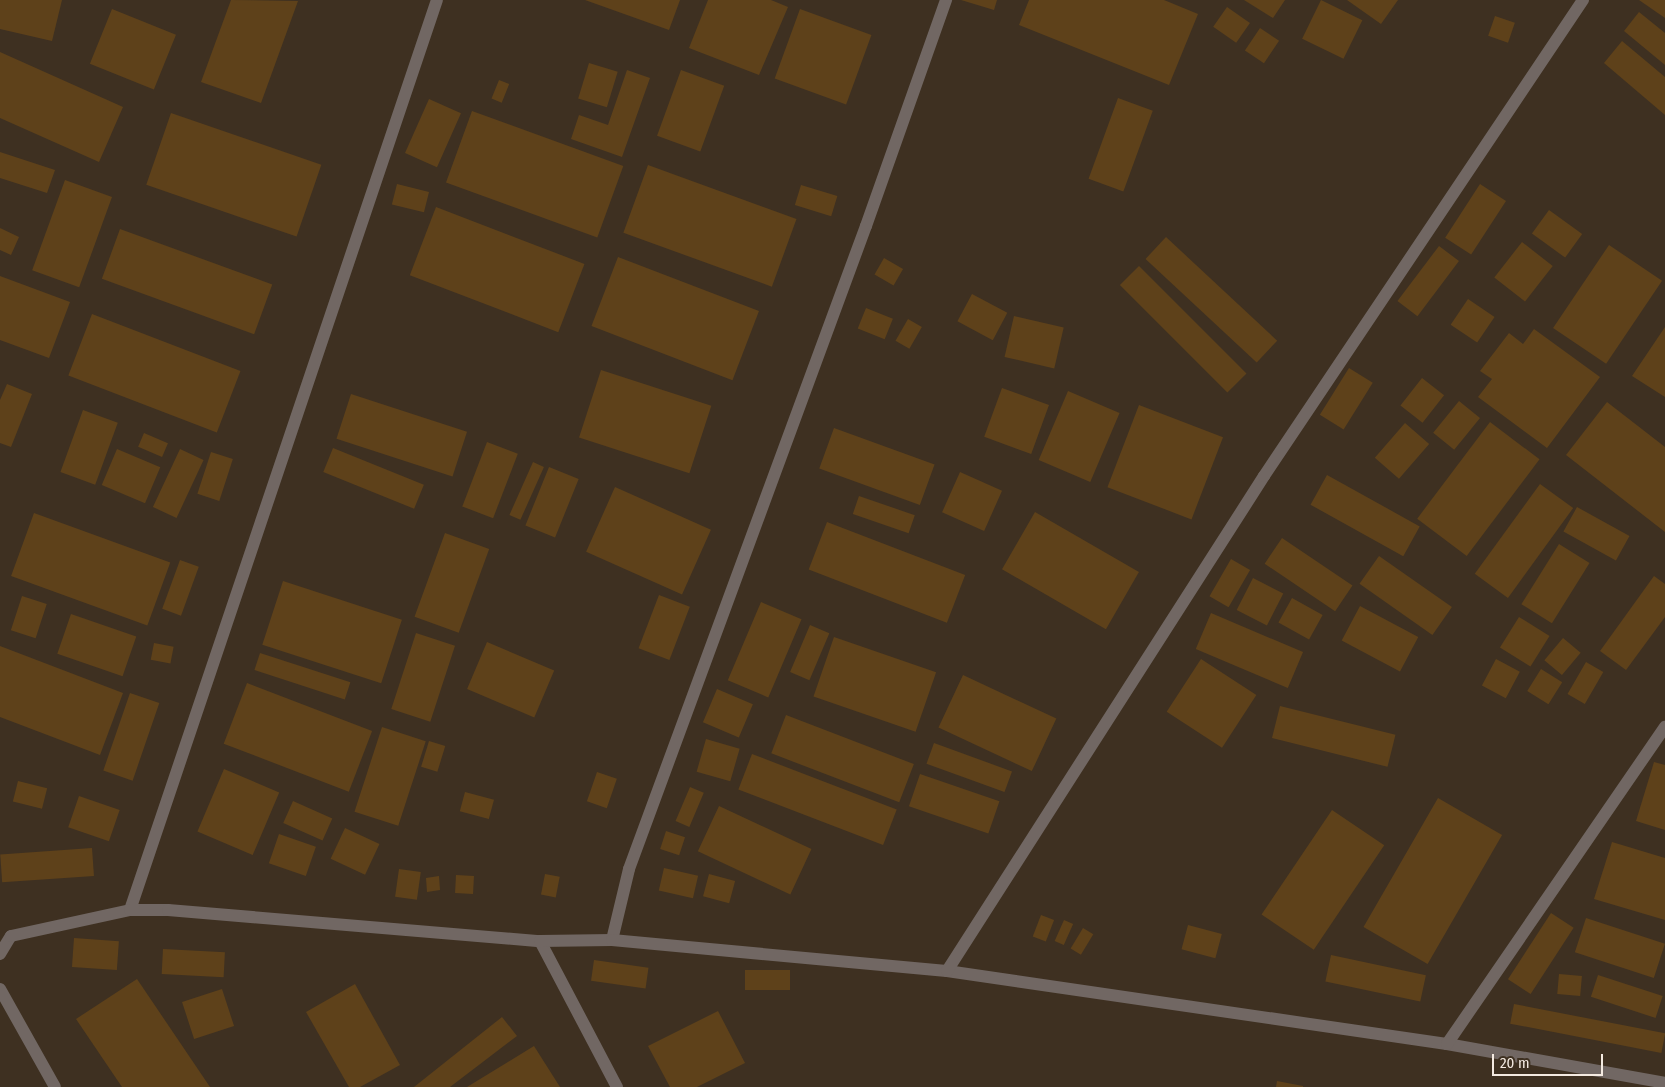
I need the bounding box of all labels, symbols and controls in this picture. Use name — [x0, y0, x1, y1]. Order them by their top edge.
scale bar — [1495, 1044, 1606, 1076]
text: 20 m — [1500, 1054, 1530, 1072]

